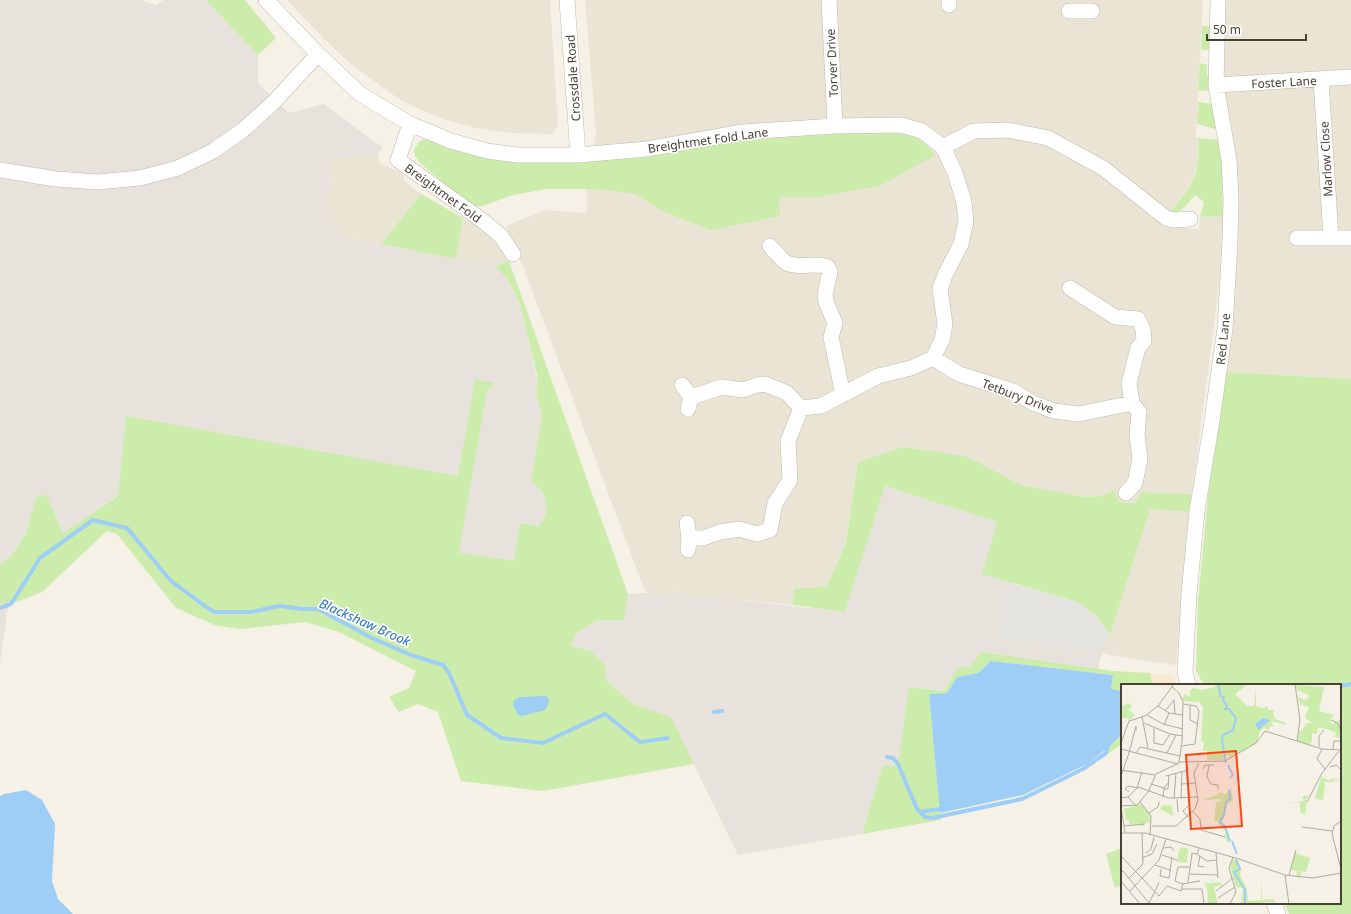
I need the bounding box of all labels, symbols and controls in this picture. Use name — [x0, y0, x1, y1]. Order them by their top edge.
scale bar — [1207, 16, 1306, 42]
text: 50 m — [1213, 21, 1241, 38]
street label: Torver Drive — [822, 28, 842, 98]
street label: Crossdale Road — [561, 34, 585, 122]
street label: Foster Lane — [1251, 72, 1317, 92]
street label: Marlow Close — [1316, 121, 1336, 197]
street label: Breightmet Fold Lane — [647, 123, 769, 157]
street label: Breightmet Fold — [401, 159, 485, 227]
street label: Red Lane — [1212, 312, 1234, 366]
street label: Tetbury Drive — [980, 375, 1057, 418]
water label: Blackshaw Brook — [317, 594, 414, 650]
inset map — [1121, 684, 1341, 904]

